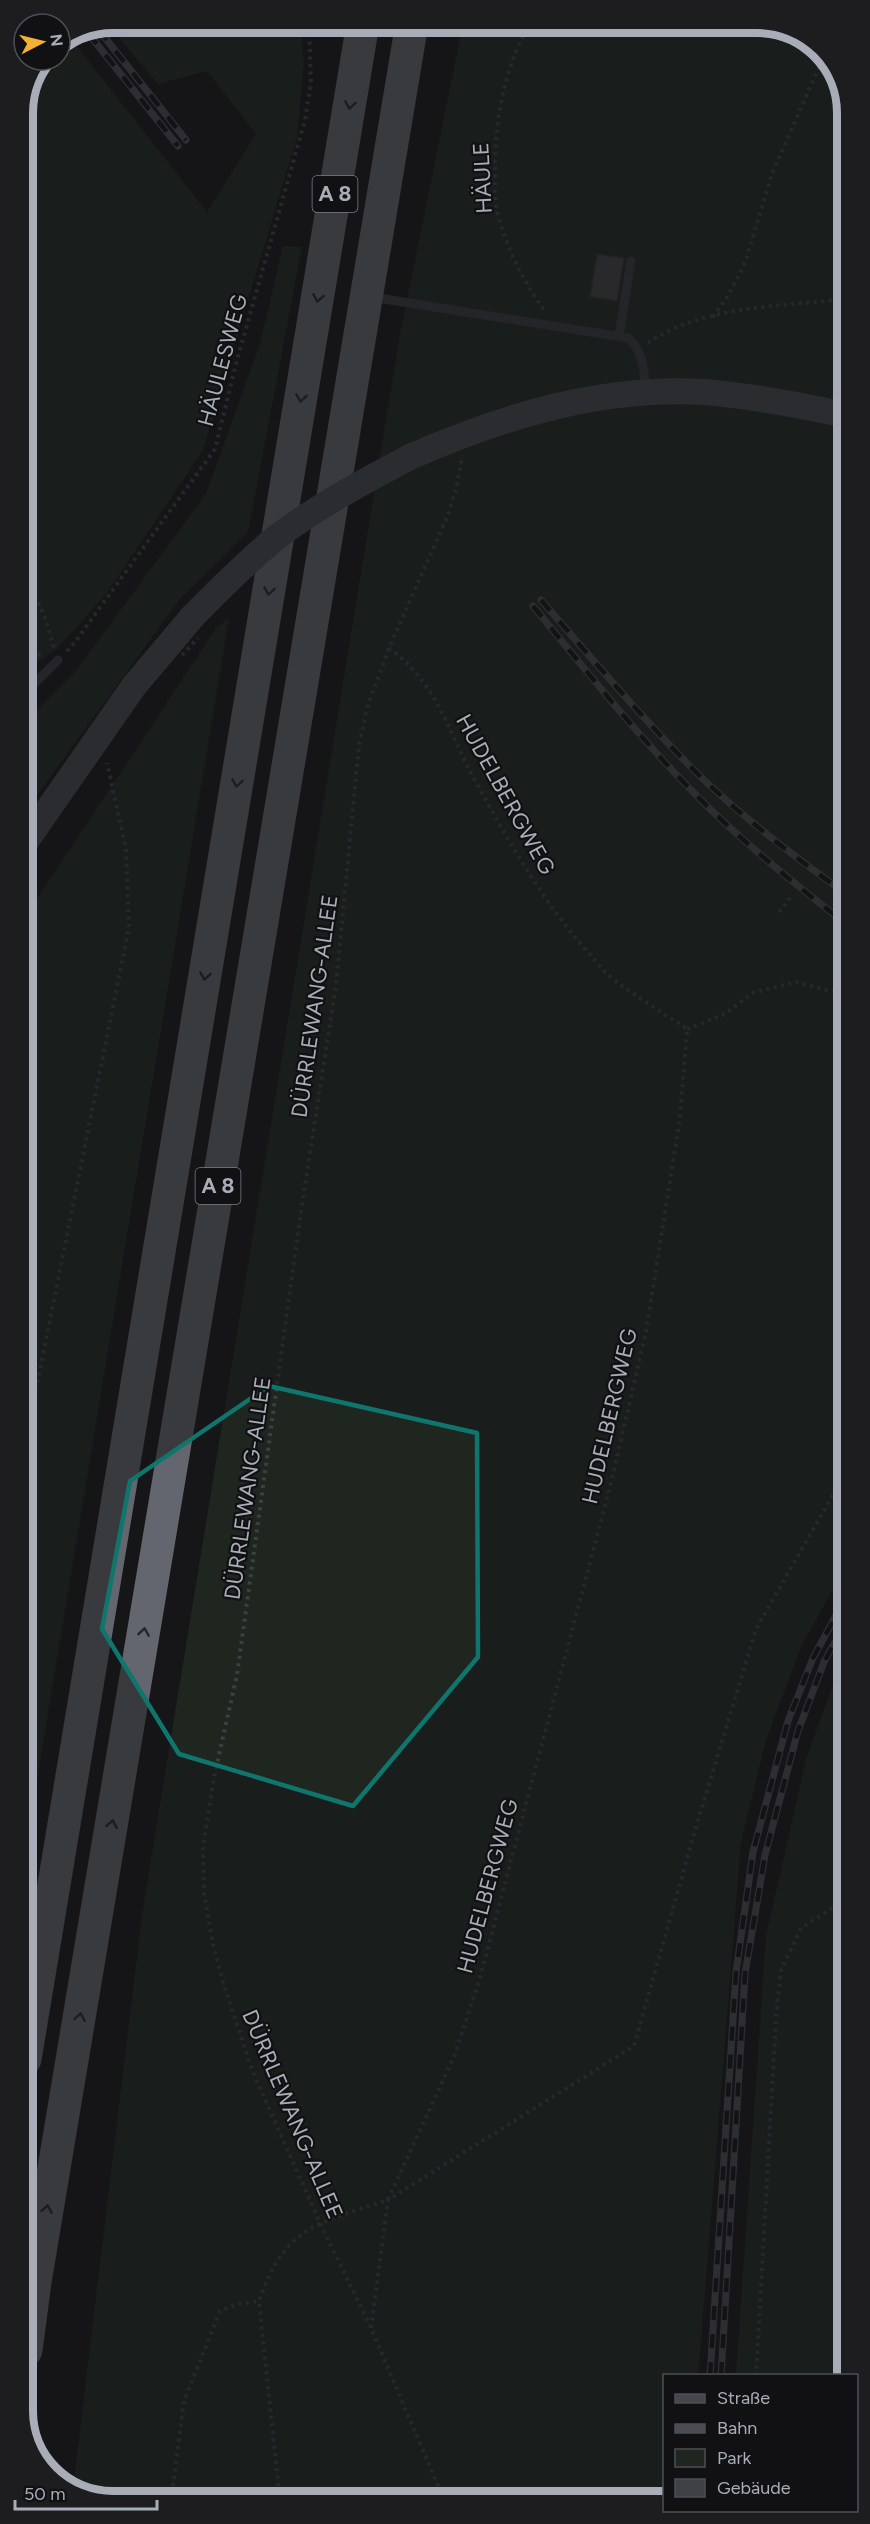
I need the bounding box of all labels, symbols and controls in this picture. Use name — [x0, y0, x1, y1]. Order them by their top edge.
north arrow — [12, 12, 72, 72]
text: N — [46, 33, 67, 48]
one-way arrow — [344, 101, 356, 110]
street label: HÄULE — [467, 142, 498, 214]
road number: A 8 — [312, 176, 358, 212]
street label: HÄULESWEG — [192, 291, 253, 429]
one-way arrow — [312, 292, 325, 302]
one-way arrow — [296, 394, 308, 403]
one-way arrow — [264, 586, 276, 595]
street label: HUDELBERGWEG — [450, 709, 561, 879]
one-way arrow — [232, 779, 244, 788]
street label: DÜRRLEWANG-ALLEE — [285, 893, 344, 1119]
one-way arrow — [200, 971, 212, 980]
road number: A 8 — [196, 1168, 240, 1204]
street label: HUDELBERGWEG — [576, 1326, 643, 1507]
street label: DÜRRLEWANG-ALLEE — [218, 1375, 277, 1601]
one-way arrow — [137, 1627, 150, 1637]
street label: HUDELBERGWEG — [451, 1796, 524, 1976]
one-way arrow — [105, 1820, 118, 1830]
street label: DÜRRLEWANG-ALLEE — [236, 2005, 349, 2223]
one-way arrow — [73, 2012, 86, 2022]
one-way arrow — [40, 2204, 53, 2214]
legend — [663, 2374, 858, 2512]
text: Straße — [717, 2387, 770, 2409]
text: Bahn — [717, 2417, 757, 2439]
text: Park — [717, 2447, 752, 2469]
scale bar — [15, 2473, 158, 2511]
text: Gebäude — [717, 2477, 791, 2499]
text: 50 m — [24, 2483, 66, 2505]

